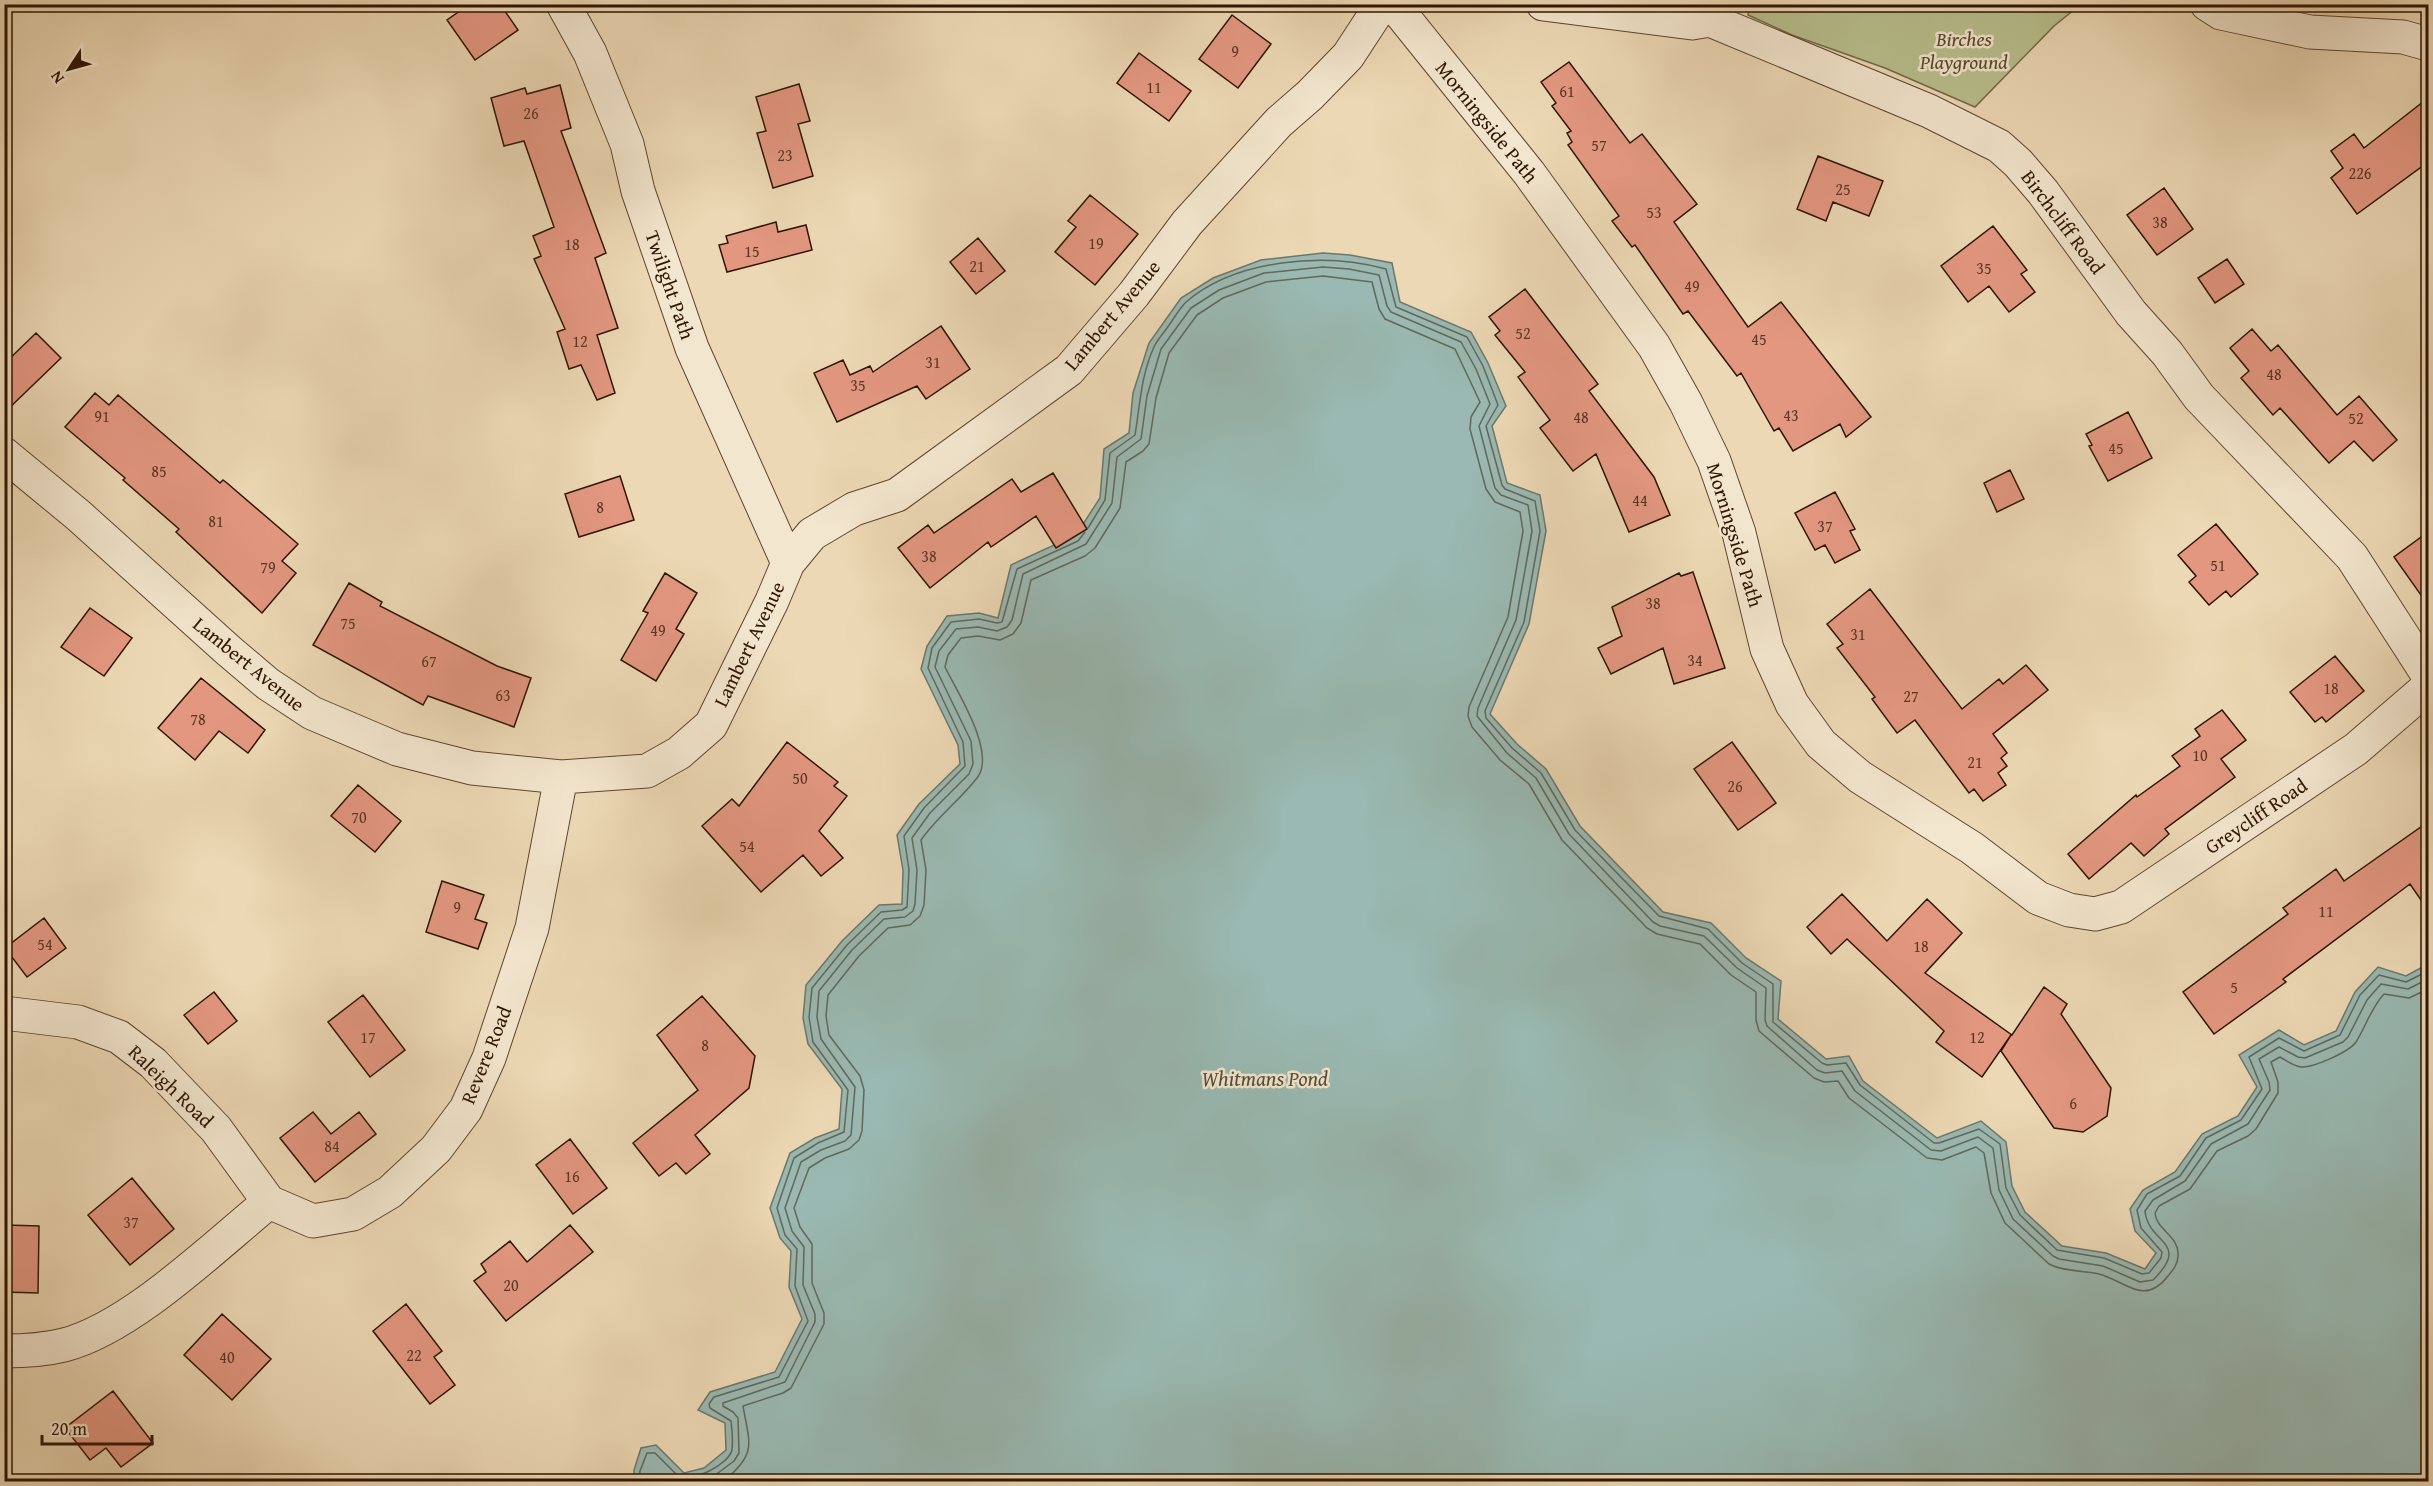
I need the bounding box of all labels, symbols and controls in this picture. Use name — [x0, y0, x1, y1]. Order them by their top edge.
park label: Birches Playground — [1919, 24, 2008, 76]
north arrow — [39, 39, 99, 99]
house number: 9 — [1231, 39, 1239, 63]
street label: Morningside Path — [1429, 55, 1546, 189]
text: N — [44, 66, 70, 89]
house number: 11 — [1146, 75, 1162, 99]
house number: 61 — [1559, 79, 1575, 103]
house number: 26 — [523, 101, 539, 125]
house number: 57 — [1591, 133, 1607, 157]
house number: 23 — [777, 143, 793, 167]
house number: 226 — [2348, 161, 2372, 185]
street label: Birchcliff Road — [2015, 164, 2112, 280]
house number: 25 — [1835, 177, 1851, 201]
house number: 53 — [1646, 200, 1662, 224]
house number: 38 — [2152, 210, 2168, 234]
street label: Twilight Path — [638, 227, 703, 343]
house number: 19 — [1088, 231, 1104, 255]
house number: 18 — [564, 232, 580, 256]
house number: 15 — [744, 239, 760, 263]
street label: Lambert Avenue — [1057, 253, 1167, 376]
house number: 21 — [969, 254, 985, 278]
house number: 35 — [1976, 256, 1992, 280]
house number: 49 — [1684, 274, 1700, 298]
house number: 52 — [1515, 321, 1531, 345]
house number: 45 — [1751, 327, 1767, 351]
house number: 12 — [572, 329, 588, 353]
house number: 31 — [925, 350, 941, 374]
house number: 48 — [2266, 362, 2282, 386]
house number: 35 — [850, 373, 866, 397]
house number: 43 — [1783, 403, 1799, 427]
house number: 91 — [94, 404, 110, 428]
house number: 48 — [1573, 405, 1589, 429]
house number: 52 — [2348, 406, 2364, 430]
house number: 45 — [2108, 436, 2124, 460]
house number: 85 — [151, 459, 167, 483]
street label: Morningside Path — [1700, 459, 1771, 611]
house number: 44 — [1632, 488, 1648, 512]
house number: 8 — [596, 495, 604, 519]
house number: 81 — [208, 509, 224, 533]
house number: 37 — [1817, 514, 1833, 538]
house number: 38 — [921, 544, 937, 568]
house number: 51 — [2210, 553, 2226, 577]
house number: 79 — [260, 555, 276, 579]
street label: Lambert Avenue — [706, 576, 791, 711]
house number: 38 — [1645, 591, 1661, 615]
street label: Lambert Avenue — [187, 609, 311, 718]
house number: 75 — [340, 611, 356, 635]
house number: 49 — [650, 618, 666, 642]
house number: 31 — [1850, 622, 1866, 646]
house number: 34 — [1687, 648, 1703, 672]
house number: 67 — [421, 649, 437, 673]
house number: 18 — [2323, 676, 2339, 700]
house number: 63 — [495, 683, 511, 707]
house number: 27 — [1903, 684, 1919, 708]
house number: 78 — [190, 707, 206, 731]
house number: 10 — [2192, 743, 2208, 767]
house number: 21 — [1967, 750, 1983, 774]
house number: 50 — [792, 766, 808, 790]
street label: Greycliff Road — [2199, 770, 2313, 861]
house number: 26 — [1727, 774, 1743, 798]
house number: 70 — [351, 805, 367, 829]
house number: 54 — [739, 834, 755, 858]
house number: 9 — [453, 895, 461, 919]
house number: 11 — [2318, 899, 2334, 923]
house number: 54 — [37, 932, 53, 956]
house number: 18 — [1913, 934, 1929, 958]
house number: 5 — [2230, 975, 2238, 999]
street label: Revere Road — [453, 1001, 518, 1108]
house number: 17 — [360, 1025, 376, 1049]
house number: 12 — [1969, 1025, 1985, 1049]
house number: 8 — [701, 1033, 709, 1057]
street label: Raleigh Road — [122, 1037, 221, 1134]
water label: Whitmans Pond — [1202, 1063, 1328, 1094]
house number: 6 — [2069, 1091, 2077, 1115]
house number: 84 — [324, 1134, 340, 1158]
house number: 16 — [564, 1164, 580, 1188]
house number: 37 — [123, 1210, 139, 1234]
house number: 20 — [503, 1273, 519, 1297]
house number: 22 — [406, 1343, 422, 1367]
house number: 40 — [219, 1345, 235, 1369]
scale bar — [42, 1408, 152, 1446]
text: 20 m — [51, 1415, 87, 1442]

